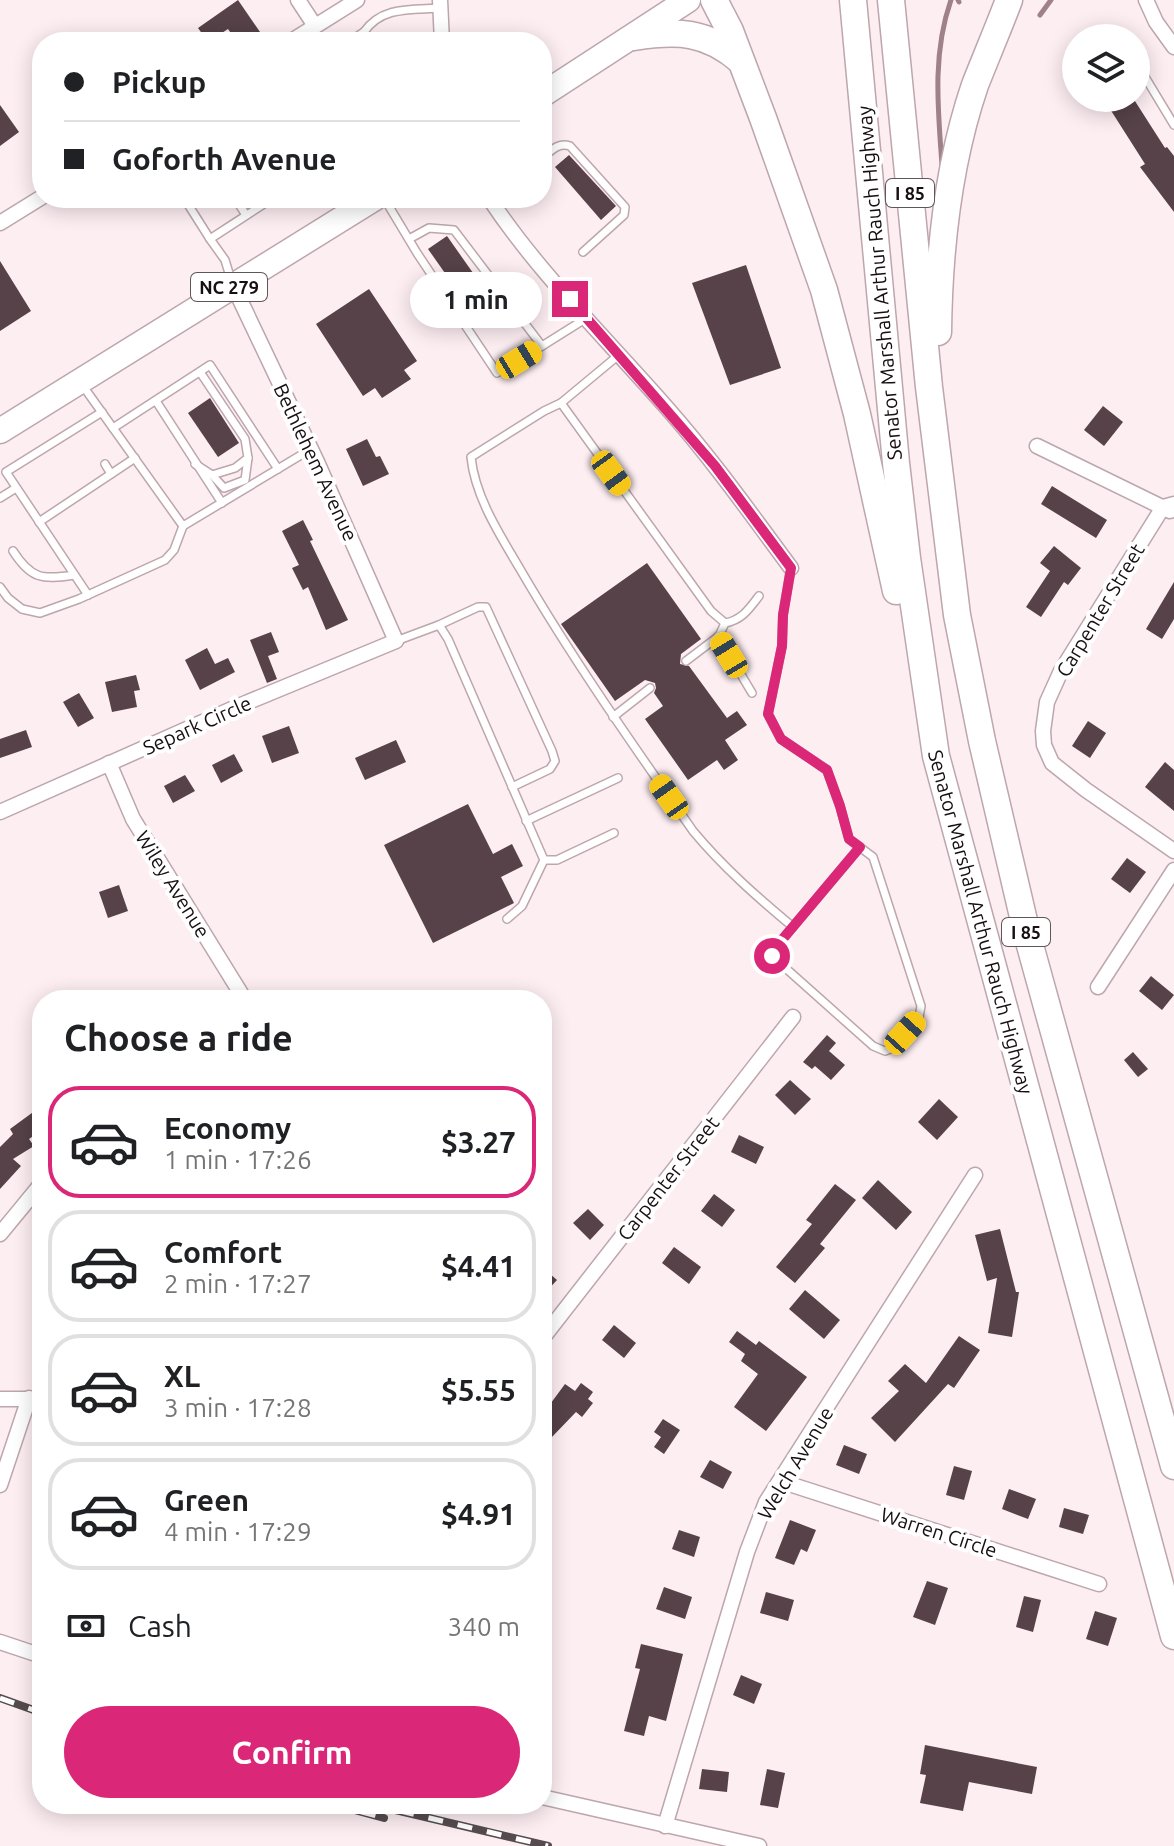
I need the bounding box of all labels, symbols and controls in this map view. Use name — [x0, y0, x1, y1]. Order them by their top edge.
map controls — [1062, 24, 1150, 112]
button: layers — [1062, 24, 1150, 112]
text: Pickup — [112, 65, 206, 99]
street label: Senator Marshall Arthur Rauch Highway — [852, 105, 906, 461]
text: Goforth Avenue — [112, 142, 337, 176]
road number: I 85 — [886, 179, 934, 207]
callout: 1 min — [410, 271, 542, 327]
road number: NC 279 — [191, 273, 267, 301]
route end — [552, 281, 588, 317]
text: 1 min — [443, 285, 509, 314]
car — [492, 337, 546, 383]
street label: Bethlehem Avenue — [269, 380, 363, 544]
car — [587, 447, 635, 499]
street label: Carpenter Street — [1051, 539, 1149, 681]
car — [706, 628, 752, 682]
street label: Separk Circle — [139, 691, 255, 759]
street label: Senator Marshall Arthur Rauch Highway — [924, 747, 1038, 1097]
car — [645, 770, 693, 824]
street label: Wiley Avenue — [131, 826, 215, 942]
road number: I 85 — [1002, 918, 1050, 946]
route start — [754, 938, 790, 974]
car — [880, 1007, 930, 1059]
text: Choose a ride — [64, 1017, 293, 1058]
icon: car — [68, 1106, 140, 1178]
text: Economy — [164, 1111, 291, 1145]
street label: Carpenter Street — [612, 1111, 724, 1245]
text: $3.27 — [441, 1125, 516, 1159]
text: 1 min · 17:26 — [164, 1145, 312, 1174]
icon: car — [68, 1230, 140, 1302]
text: Comfort — [164, 1235, 282, 1269]
text: $4.41 — [441, 1249, 516, 1283]
text: 2 min · 17:27 — [164, 1269, 312, 1298]
icon: car — [68, 1354, 140, 1426]
text: XL — [164, 1359, 200, 1393]
text: $5.55 — [441, 1373, 516, 1407]
text: 3 min · 17:28 — [164, 1393, 312, 1422]
street label: Welch Avenue — [752, 1403, 838, 1523]
icon: car — [68, 1478, 140, 1550]
text: Green — [164, 1483, 249, 1517]
text: $4.91 — [441, 1497, 516, 1531]
street label: Warren Circle — [878, 1502, 1000, 1562]
text: 4 min · 17:29 — [164, 1517, 312, 1546]
icon: cash — [64, 1604, 108, 1648]
text: Cash — [128, 1609, 192, 1643]
text: 340 m — [448, 1612, 520, 1641]
button: Confirm — [64, 1706, 520, 1798]

